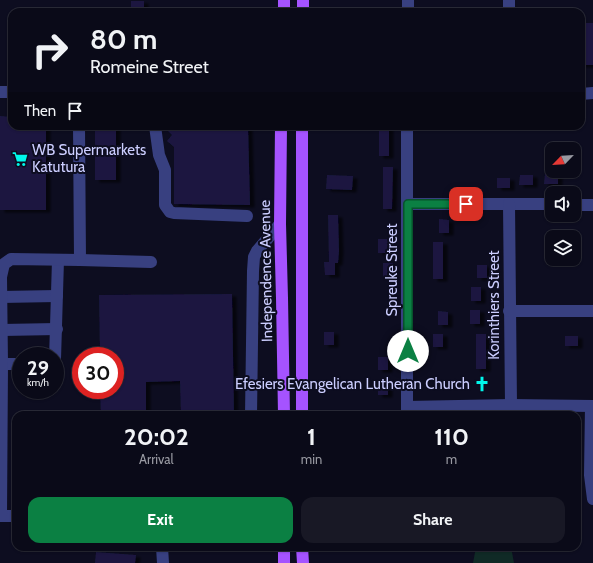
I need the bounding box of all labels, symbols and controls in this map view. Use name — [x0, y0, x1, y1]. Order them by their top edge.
text: 80 m — [90, 22, 157, 56]
icon: right — [24, 24, 76, 76]
text: Romeine Street — [90, 56, 209, 78]
icon: arrive — [64, 100, 86, 122]
text: Then — [24, 102, 56, 120]
place label: WB Supermarkets Katutura — [32, 141, 146, 176]
north arrow — [545, 142, 581, 178]
map controls — [545, 142, 581, 266]
supermarket icon: WB Supermarkets Katutura — [11, 150, 29, 168]
button: sound — [545, 186, 581, 222]
pin — [449, 187, 483, 221]
icon: arrive — [455, 193, 477, 215]
street label: Independence Avenue — [256, 199, 276, 342]
street label: Spreuke Street — [383, 223, 401, 317]
button: layers — [545, 230, 581, 266]
street label: Korinthiers Street — [485, 250, 503, 360]
position arrow — [387, 330, 429, 372]
speed limit sign: 30 — [72, 347, 124, 399]
text: 29 — [27, 356, 49, 380]
place label: Efesiers Evangelican Lutheran Church — [235, 375, 470, 393]
church icon: Efesiers Evangelican Lutheran Church — [473, 375, 491, 393]
text: km/h — [27, 376, 49, 389]
text: 20:02 — [124, 422, 189, 451]
text: 1 — [307, 422, 316, 451]
text: 110 — [434, 422, 469, 451]
text: Arrival — [139, 451, 174, 467]
text: min — [301, 451, 322, 467]
text: m — [446, 451, 457, 467]
button: Exit — [28, 497, 293, 543]
button: Share — [301, 497, 565, 543]

